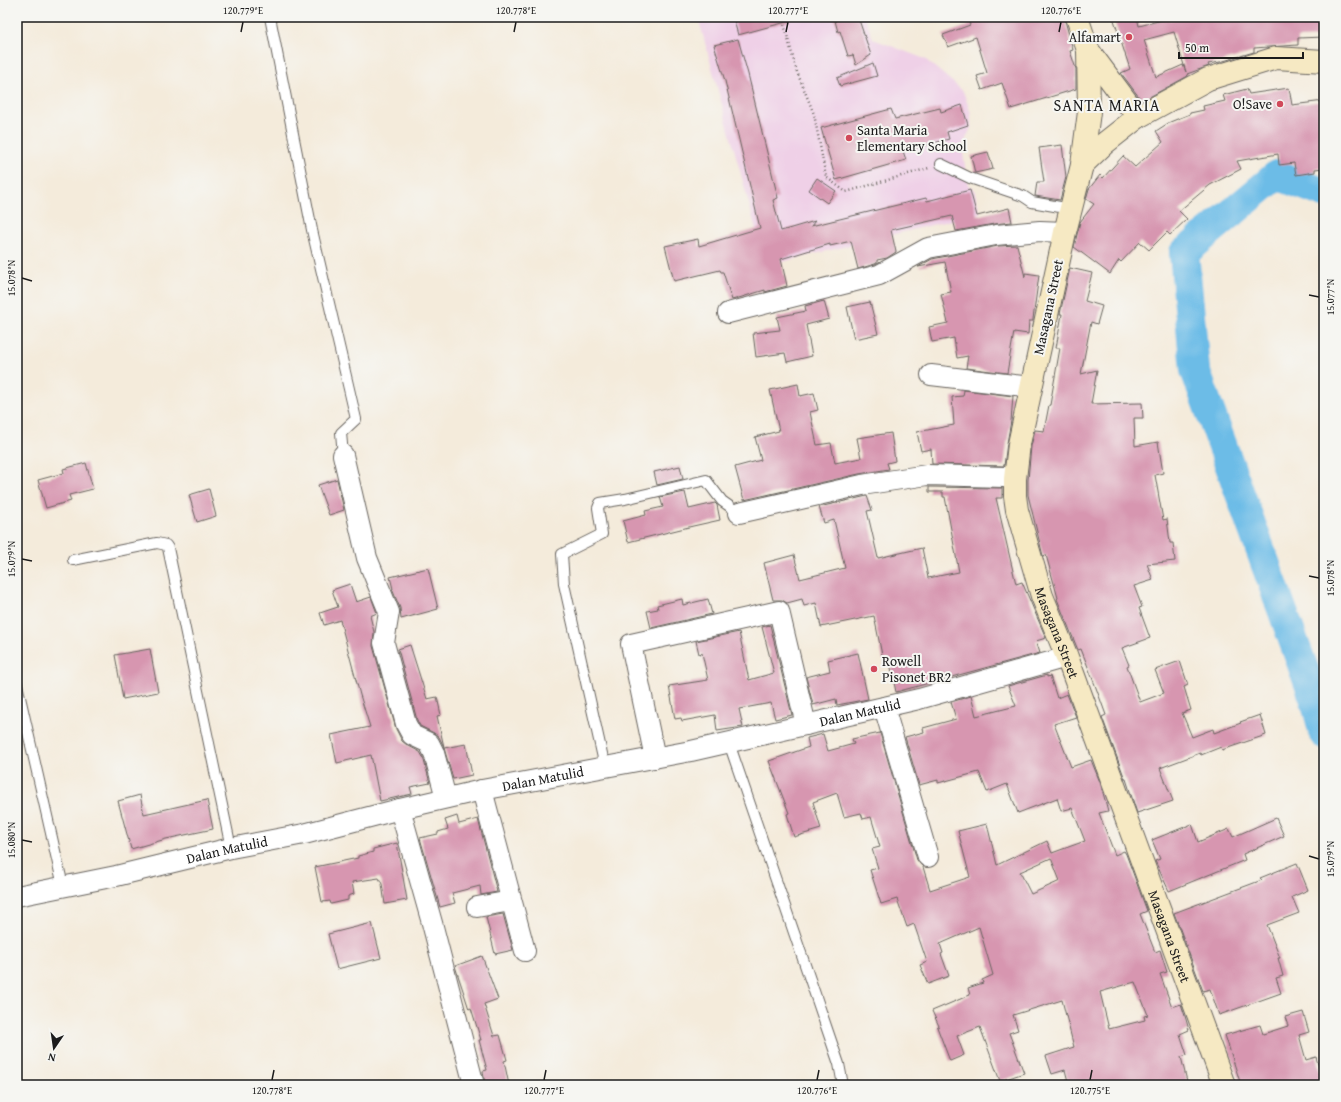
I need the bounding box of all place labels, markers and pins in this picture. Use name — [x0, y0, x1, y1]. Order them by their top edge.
place label: Alfamart — [1069, 27, 1121, 47]
marker: Alfamart — [1124, 32, 1134, 42]
place label: O!Save — [1233, 94, 1272, 114]
marker: O!Save — [1275, 99, 1285, 109]
place label: Santa Maria Elementary School — [857, 120, 967, 156]
marker: Santa Maria Elementary School — [844, 133, 854, 143]
place label: Rowell Pisonet BR2 — [882, 651, 951, 687]
marker: Rowell Pisonet BR2 — [869, 664, 879, 674]

